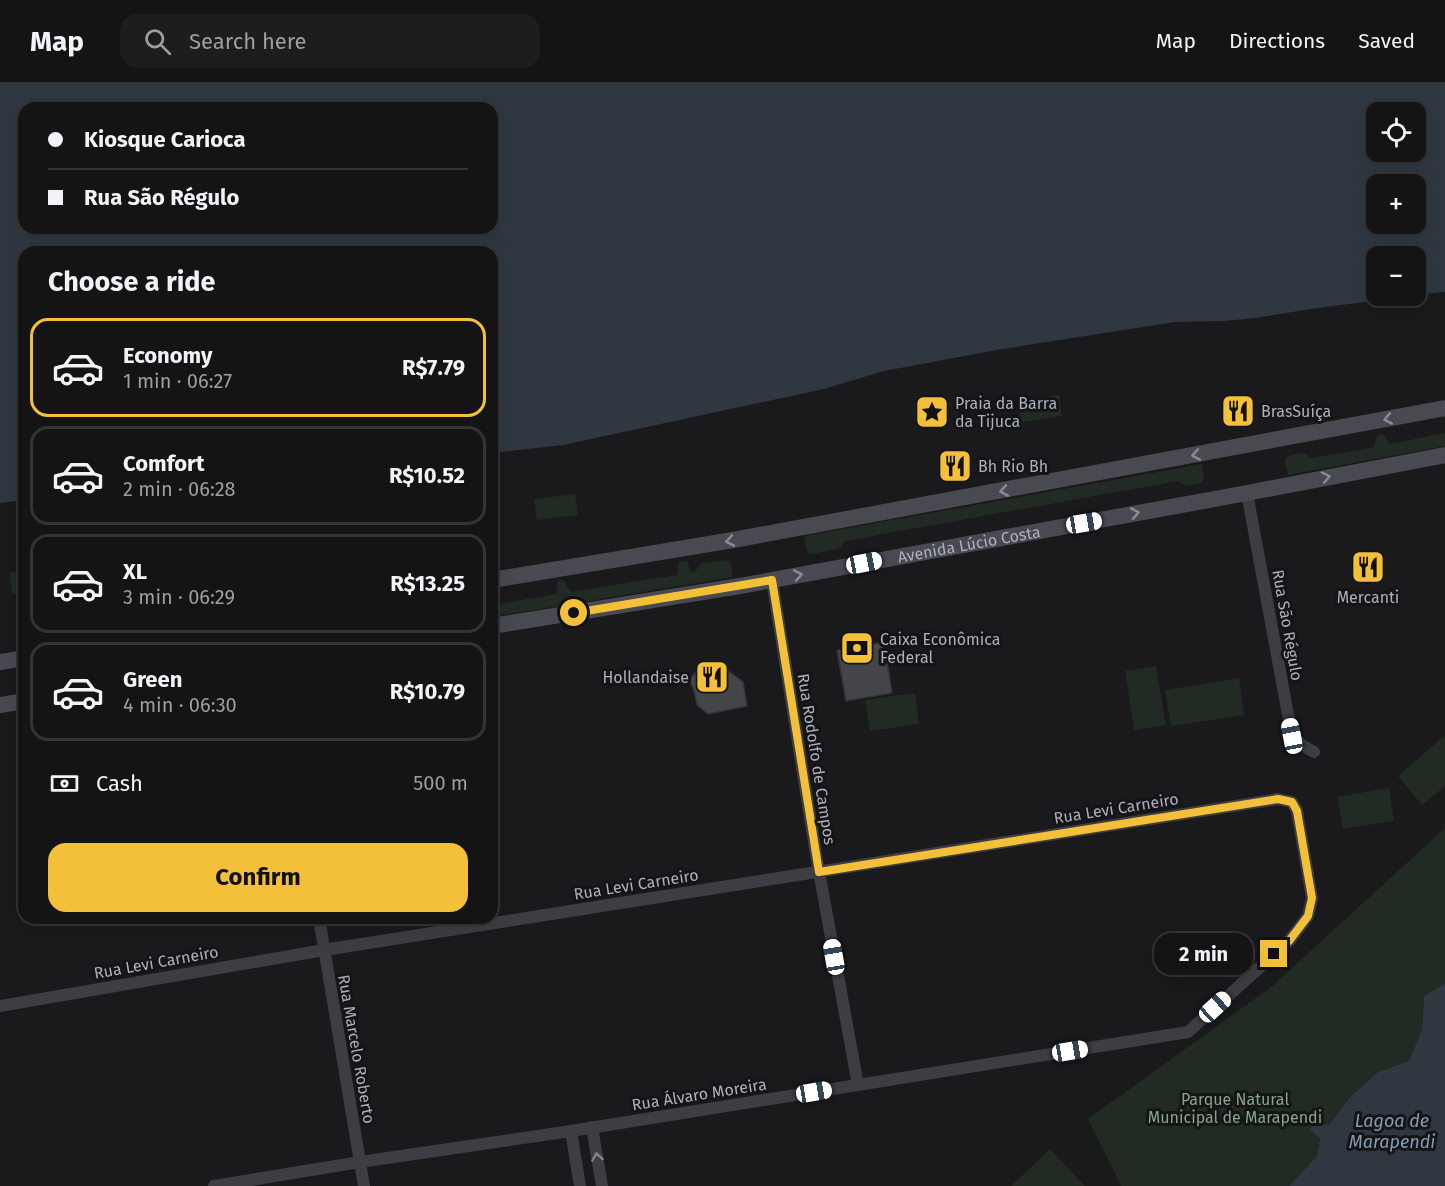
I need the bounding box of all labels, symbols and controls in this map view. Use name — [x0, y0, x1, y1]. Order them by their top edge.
search box — [120, 14, 540, 68]
text: Map — [30, 25, 84, 58]
icon: search — [141, 25, 174, 58]
text: Search here — [189, 28, 307, 55]
text: Map — [1156, 28, 1196, 54]
text: Directions — [1229, 28, 1325, 54]
text: Saved — [1358, 28, 1415, 54]
map controls — [1366, 102, 1426, 306]
button: locate — [1366, 102, 1426, 162]
text: Kiosque Carioca — [84, 126, 245, 153]
button: + — [1366, 174, 1426, 234]
text: Rua São Régulo — [84, 184, 239, 211]
button: − — [1366, 246, 1426, 306]
text: Choose a ride — [48, 266, 215, 298]
icon: car — [51, 341, 105, 395]
text: Economy — [123, 342, 212, 369]
text: R$7.79 — [402, 354, 465, 381]
text: 1 min · 06:27 — [123, 369, 232, 393]
restaurant icon: BrasSuíça — [1220, 393, 1256, 429]
place icon: Praia da Barra da Tijuca — [914, 394, 950, 430]
place label: Praia da Barra da Tijuca — [955, 394, 1057, 431]
place label: BrasSuíça — [1261, 402, 1331, 422]
one-way arrow — [1383, 412, 1393, 425]
restaurant icon: Bh Rio Bh — [937, 448, 973, 484]
one-way arrow — [1191, 448, 1201, 461]
icon: car — [51, 449, 105, 503]
text: Comfort — [123, 450, 204, 477]
place label: Bh Rio Bh — [978, 457, 1048, 476]
text: R$10.52 — [389, 462, 465, 489]
one-way arrow — [1321, 471, 1331, 484]
text: 2 min · 06:28 — [123, 477, 236, 501]
one-way arrow — [999, 484, 1009, 497]
one-way arrow — [1129, 507, 1139, 520]
car — [1065, 511, 1103, 535]
street label: Avenida Lúcio Costa — [896, 522, 1042, 567]
one-way arrow — [725, 534, 735, 547]
restaurant icon: Mercanti — [1350, 549, 1386, 585]
car — [845, 551, 883, 575]
icon: car — [51, 557, 105, 611]
text: XL — [123, 558, 147, 585]
street label: Rua São Régulo — [1268, 568, 1307, 682]
one-way arrow — [793, 569, 803, 582]
text: R$13.25 — [390, 570, 465, 597]
text: 3 min · 06:29 — [123, 585, 235, 609]
place label: Mercanti — [1337, 588, 1399, 607]
route start — [560, 599, 587, 626]
bank icon: Caixa Econômica Federal — [839, 630, 875, 666]
place label: Caixa Econômica Federal — [880, 630, 1001, 667]
restaurant icon: Hollandaise — [694, 659, 730, 695]
icon: car — [51, 665, 105, 719]
text: Green — [123, 666, 182, 693]
place label: Hollandaise — [602, 668, 689, 687]
street label: Rua Rodolfo de Campos — [794, 672, 839, 846]
text: R$10.79 — [390, 678, 465, 705]
text: 4 min · 06:30 — [123, 693, 237, 717]
car — [1280, 717, 1304, 755]
icon: cash — [48, 767, 81, 800]
text: Cash — [96, 770, 143, 797]
text: 500 m — [413, 771, 468, 795]
street label: Rua Levi Carneiro — [1052, 789, 1180, 828]
button: Confirm — [48, 843, 468, 912]
street label: Rua Levi Carneiro — [572, 865, 700, 904]
callout: 2 min — [1154, 933, 1253, 975]
car — [822, 938, 846, 976]
route end — [1260, 940, 1287, 967]
street label: Rua Levi Carneiro — [92, 942, 220, 983]
text: 2 min — [1179, 942, 1228, 966]
street label: Rua Marcelo Roberto — [334, 973, 379, 1125]
car — [1196, 988, 1234, 1026]
car — [1051, 1039, 1089, 1063]
street label: Rua Álvaro Moreira — [630, 1073, 768, 1115]
car — [795, 1080, 833, 1104]
park label: Parque Natural Municipal de Marapendi — [1148, 1090, 1322, 1127]
water label: Lagoa de Marapendi — [1349, 1110, 1435, 1153]
one-way arrow — [591, 1152, 604, 1162]

